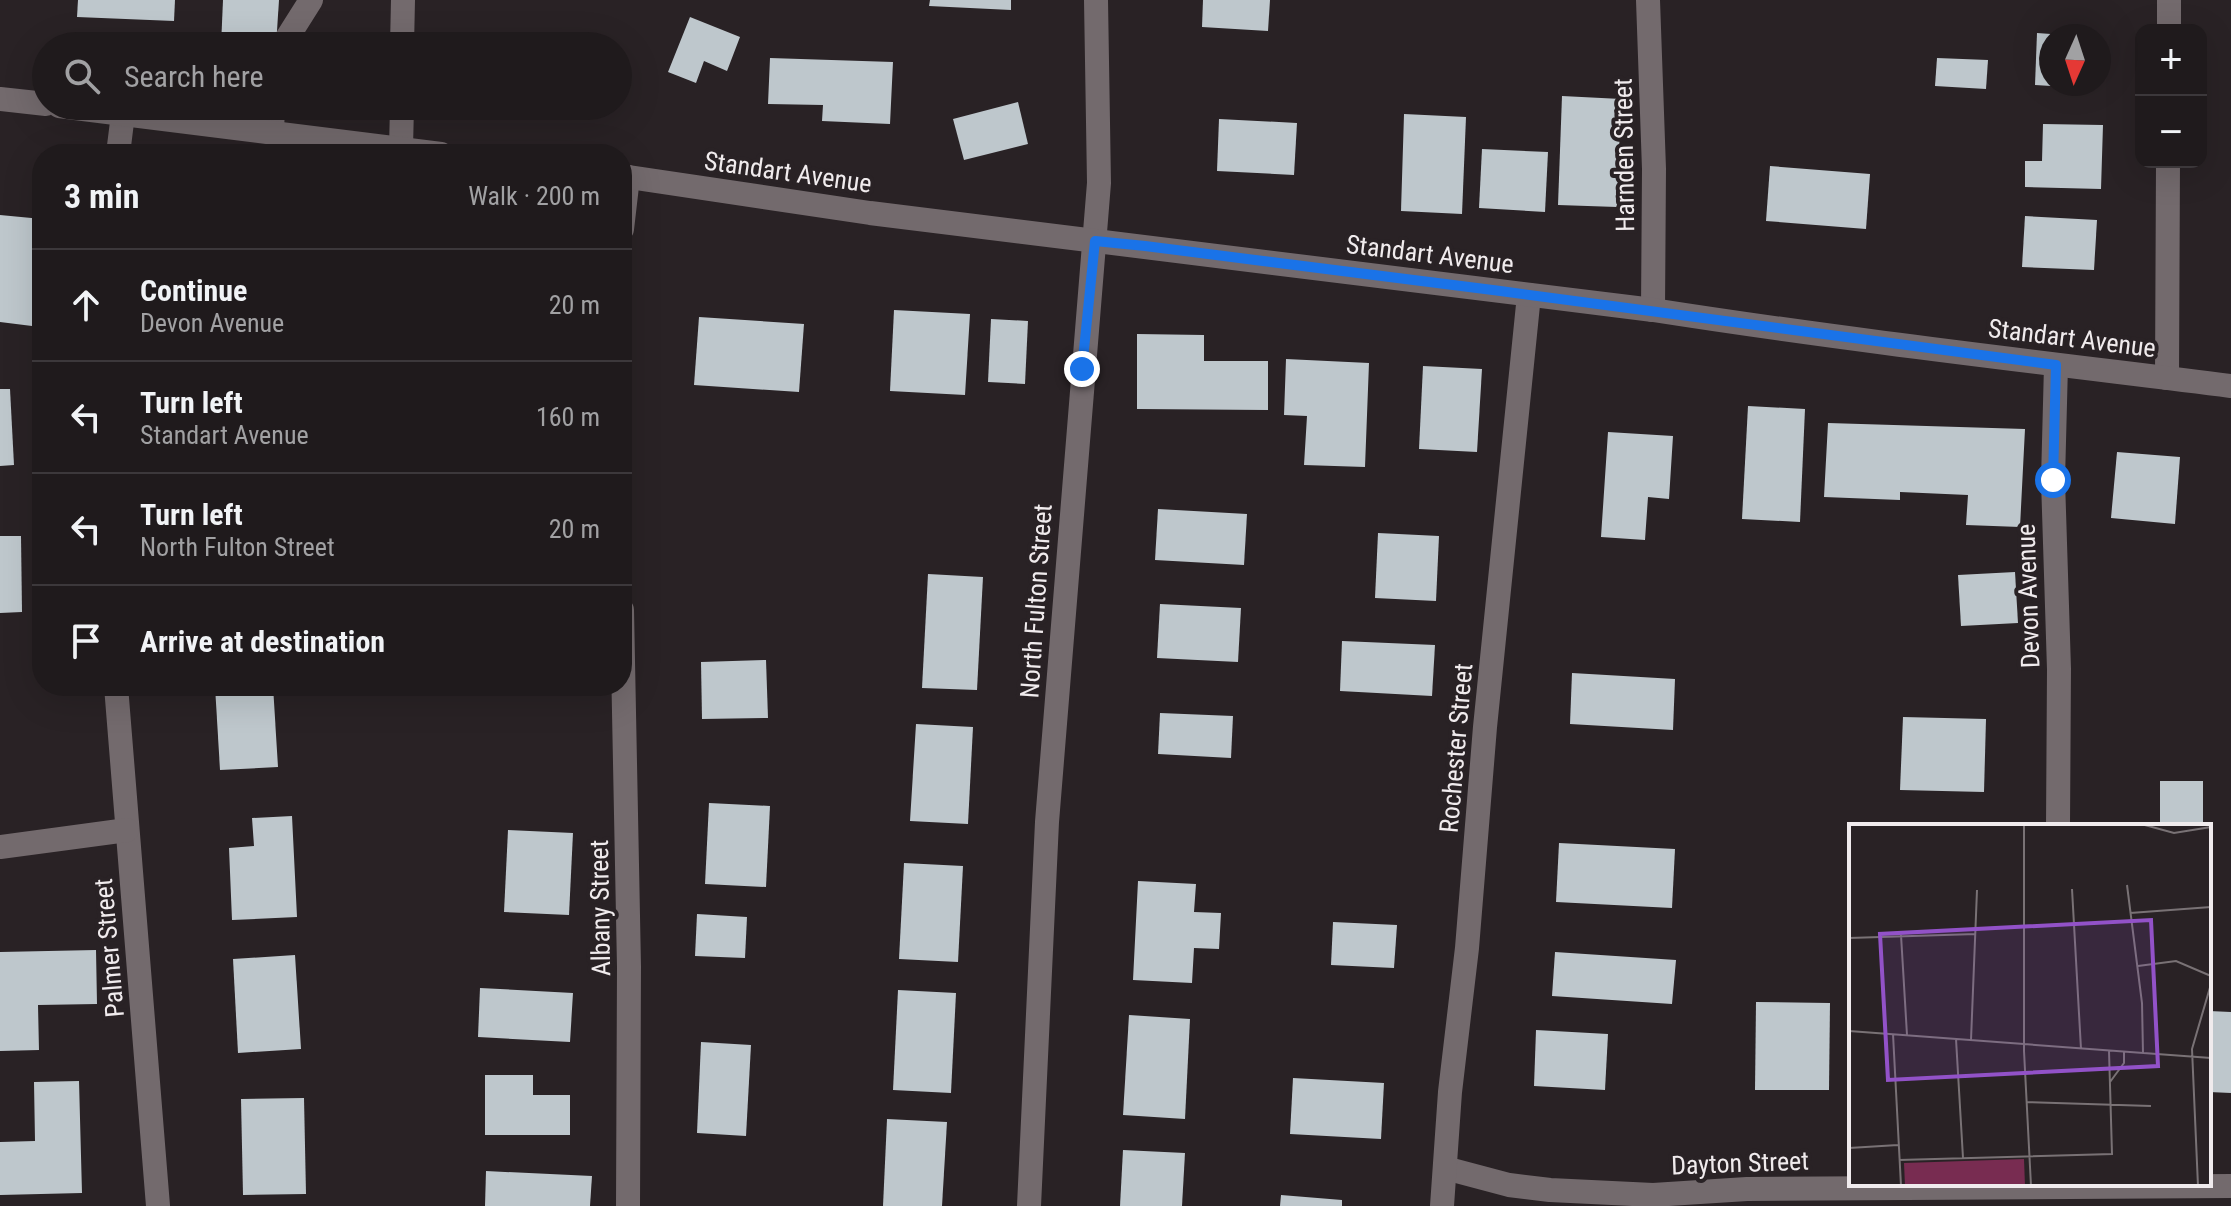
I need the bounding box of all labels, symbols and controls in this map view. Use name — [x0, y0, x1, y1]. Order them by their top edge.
north arrow — [2039, 24, 2111, 96]
map controls — [2135, 24, 2207, 168]
button: + — [2135, 24, 2207, 96]
search box — [32, 32, 632, 120]
icon: search — [60, 54, 104, 98]
text: Search here — [124, 59, 264, 94]
street label: Harnden Street — [1608, 78, 1640, 232]
button: − — [2135, 96, 2207, 168]
street label: Standart Avenue — [702, 145, 874, 199]
text: 3 min — [64, 176, 140, 216]
text: Walk · 200 m — [468, 181, 600, 211]
street label: Standart Avenue — [1344, 229, 1516, 279]
text: Continue — [140, 273, 247, 308]
icon: ahead — [64, 283, 108, 327]
text: 20 m — [549, 290, 600, 320]
text: Devon Avenue — [140, 308, 284, 338]
street label: Standart Avenue — [1986, 313, 2158, 363]
route end — [1064, 351, 1100, 387]
text: Turn left — [140, 385, 243, 420]
icon: left — [64, 395, 108, 439]
text: 160 m — [536, 402, 600, 432]
text: Standart Avenue — [140, 420, 309, 450]
route start — [2035, 462, 2071, 498]
text: Turn left — [140, 497, 243, 532]
street label: North Fulton Street — [1014, 503, 1058, 699]
icon: left — [64, 507, 108, 551]
text: 20 m — [549, 514, 600, 544]
street label: Devon Avenue — [2010, 523, 2046, 669]
text: North Fulton Street — [140, 532, 335, 562]
icon: arrive — [64, 619, 108, 663]
text: Arrive at destination — [140, 624, 385, 659]
street label: Rochester Street — [1434, 662, 1478, 834]
inset map — [1849, 824, 2211, 1186]
street label: Albany Street — [584, 839, 616, 977]
street label: Palmer Street — [88, 877, 130, 1019]
street label: Dayton Street — [1671, 1146, 1809, 1180]

